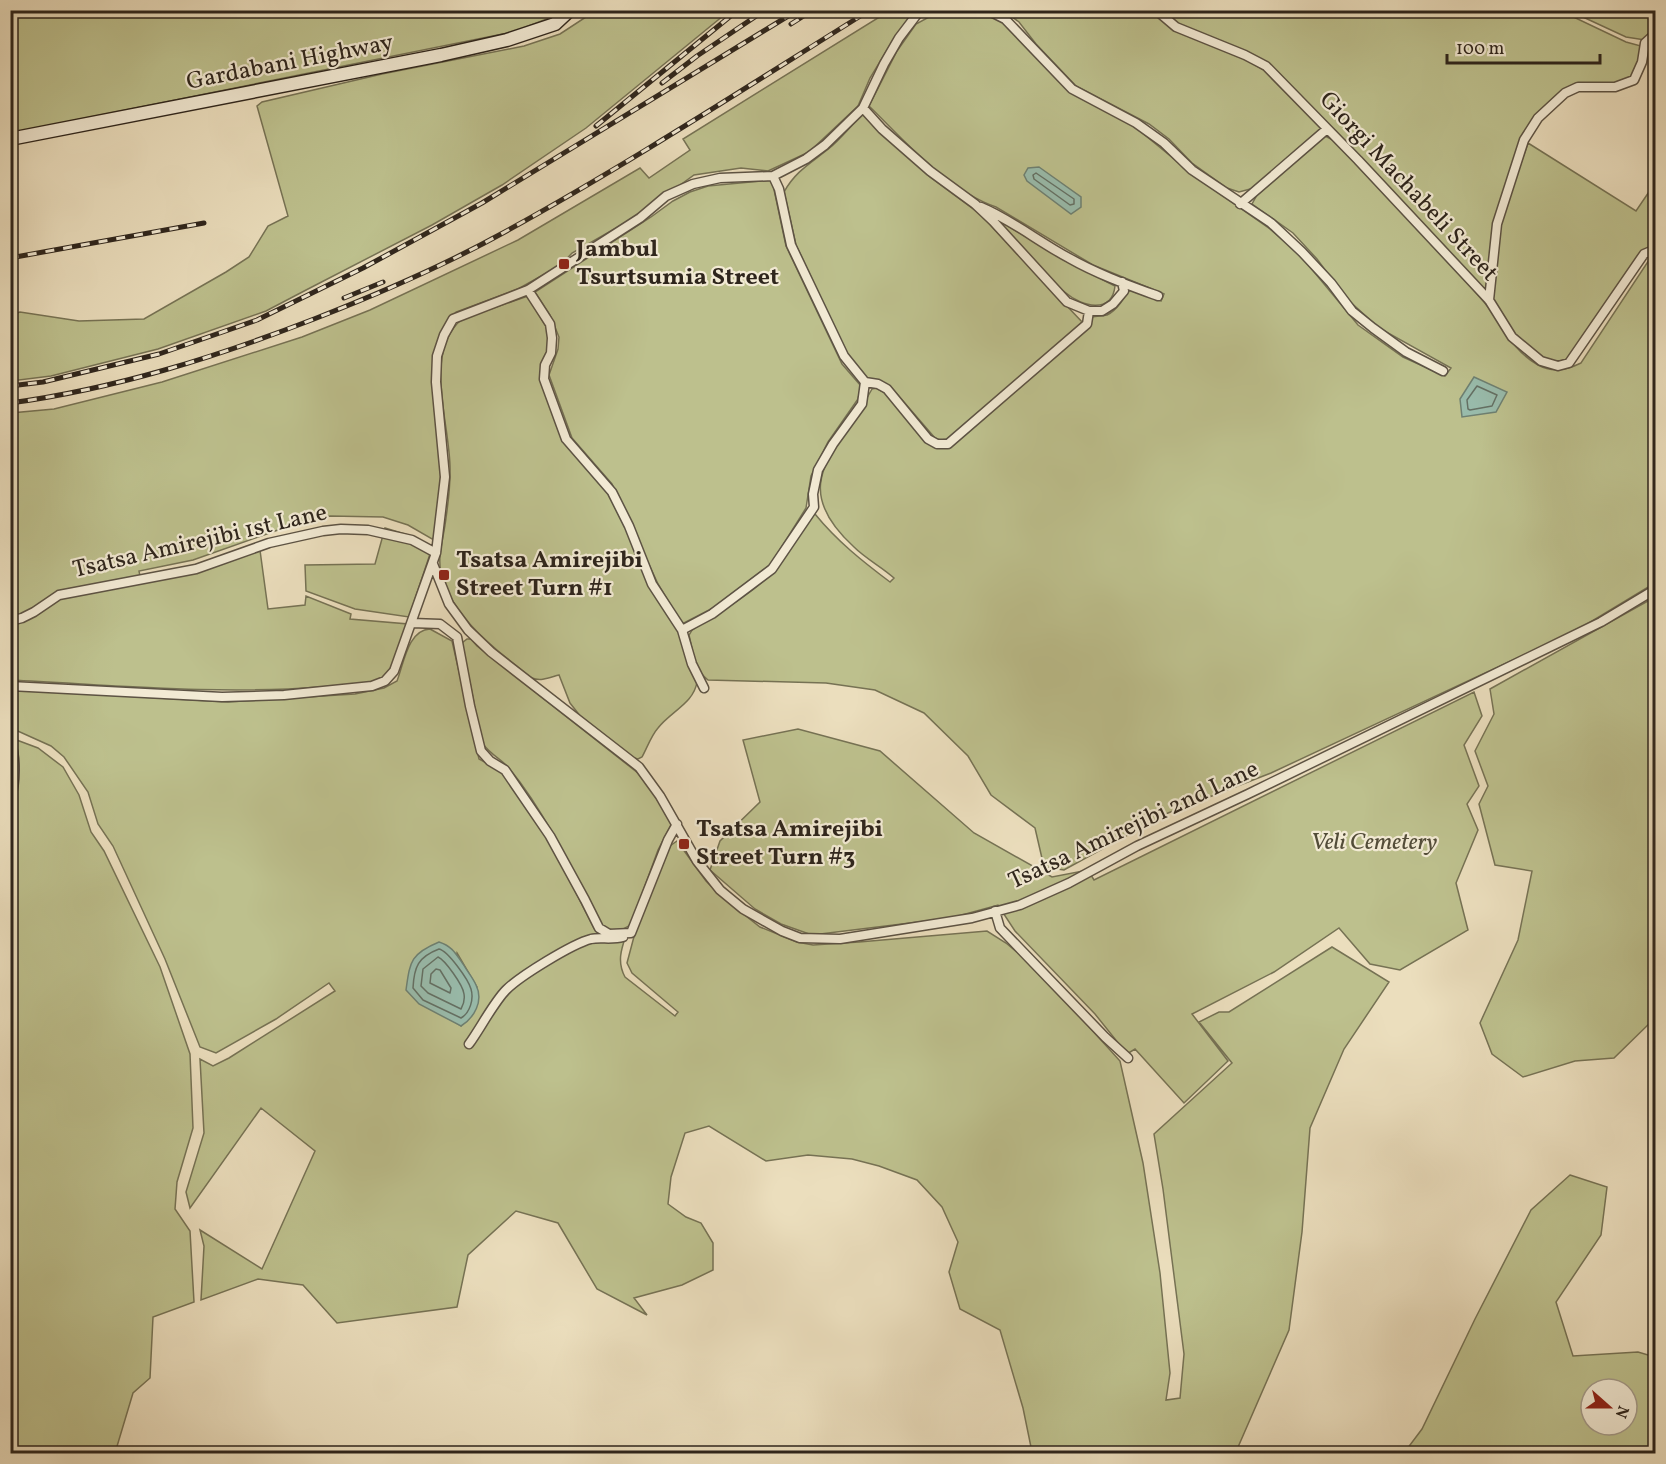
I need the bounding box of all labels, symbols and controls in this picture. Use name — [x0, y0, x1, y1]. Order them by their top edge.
street label: Gardabani Highway — [184, 26, 396, 100]
scale bar — [1447, 27, 1600, 65]
text: 100 m — [1456, 37, 1505, 62]
street label: Giorgi Machabeli Street — [1311, 84, 1505, 290]
place label: Jambul Tsurtsumia Street — [575, 233, 779, 295]
marker: Jambul Tsurtsumia Street — [557, 257, 571, 271]
street label: Tsatsa Amirejibi 1st Lane — [70, 496, 330, 588]
place label: Tsatsa Amirejibi Street Turn #1 — [456, 544, 643, 606]
marker: Tsatsa Amirejibi Street Turn #1 — [437, 568, 451, 582]
street label: Tsatsa Amirejibi 2nd Lane — [1003, 753, 1265, 899]
place label: Tsatsa Amirejibi Street Turn #3 — [696, 813, 883, 875]
park label: Veli Cemetery — [1311, 826, 1437, 860]
marker: Tsatsa Amirejibi Street Turn #3 — [677, 837, 691, 851]
north arrow — [1579, 1377, 1639, 1437]
text: N — [1609, 1402, 1633, 1421]

